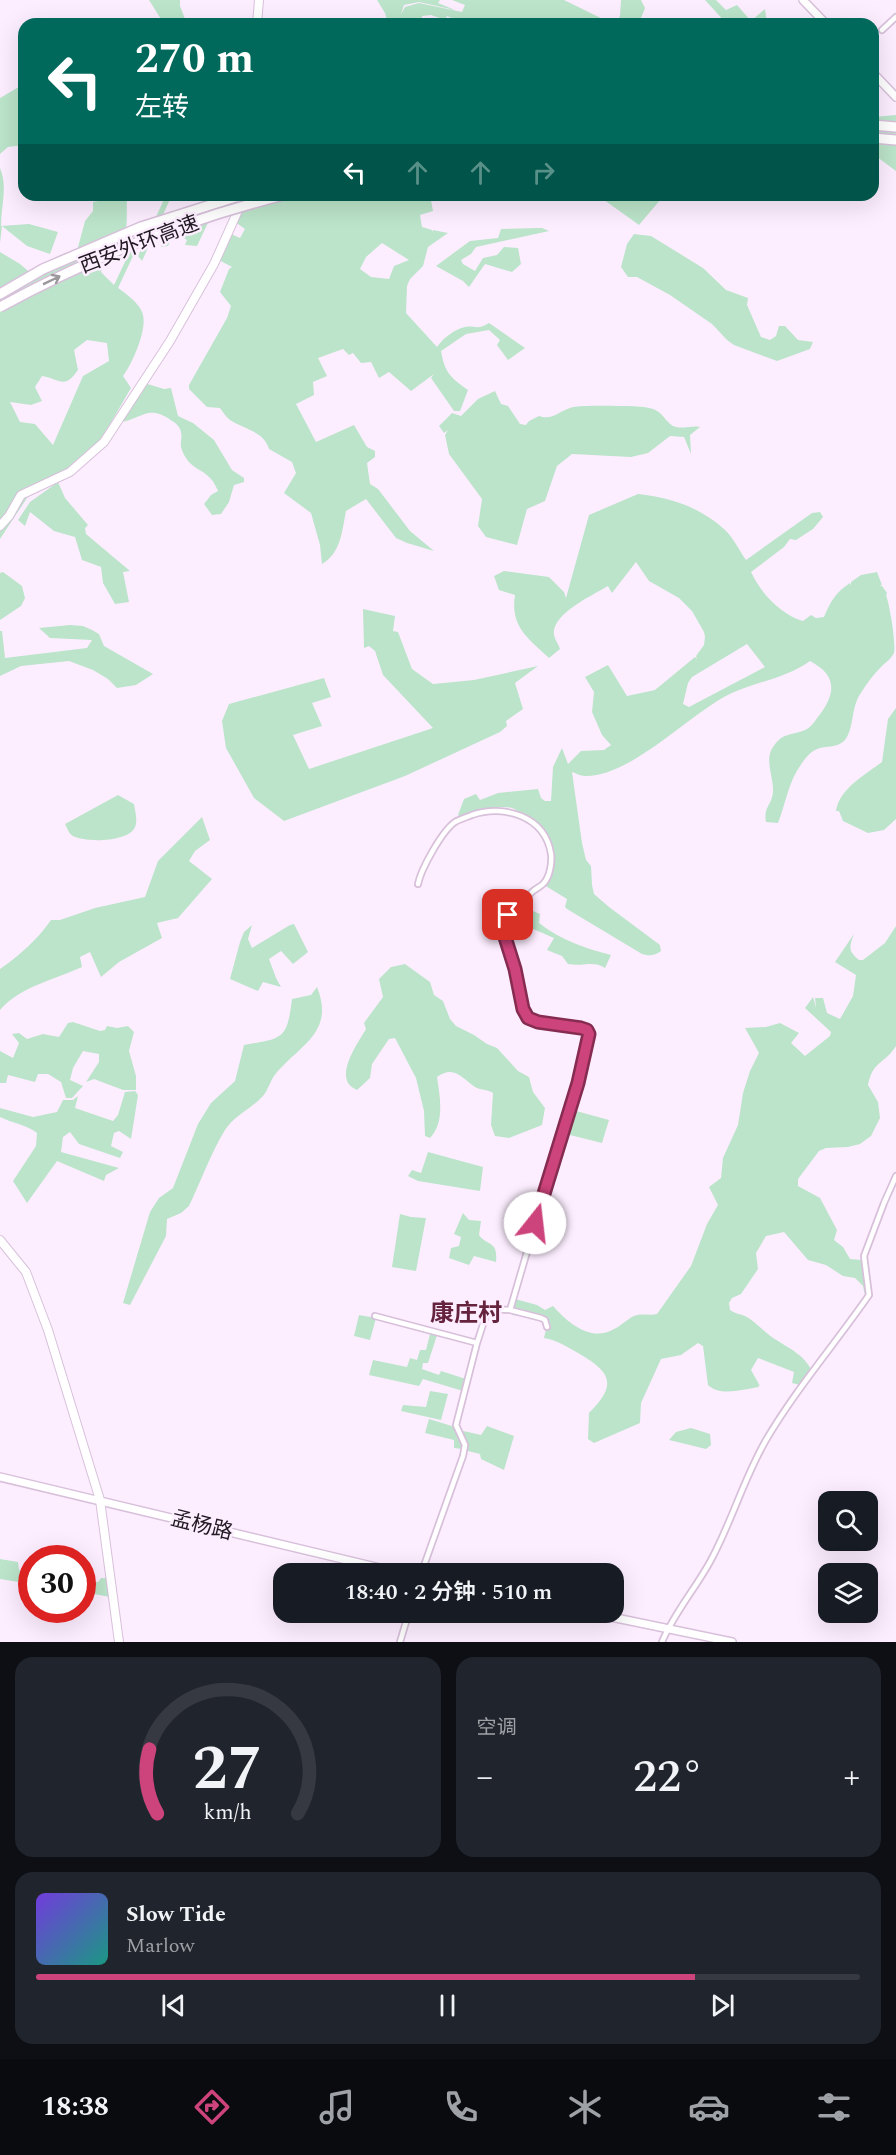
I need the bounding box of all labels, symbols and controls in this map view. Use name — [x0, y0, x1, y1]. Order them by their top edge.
text: 270 m — [135, 28, 254, 91]
icon: left — [36, 42, 114, 120]
text: 左转 — [135, 87, 189, 129]
icon: left — [338, 156, 371, 189]
icon: ahead — [401, 156, 434, 189]
icon: ahead — [464, 156, 497, 189]
icon: right — [527, 156, 560, 189]
street label: 西安外环高速 — [75, 207, 204, 282]
one-way arrow — [42, 273, 60, 285]
pin — [482, 889, 533, 940]
icon: arrive — [491, 898, 524, 931]
position arrow — [503, 1191, 567, 1255]
district label: 康庄村 — [430, 1296, 502, 1332]
map controls — [818, 1491, 878, 1623]
button: search — [818, 1491, 878, 1551]
street label: 孟杨路 — [167, 1503, 236, 1549]
speed limit sign: 30 — [18, 1545, 96, 1623]
button: layers — [818, 1563, 878, 1623]
text: 18:40 · 2 分钟 · 510 m — [345, 1576, 552, 1609]
text: 空调 — [477, 1713, 517, 1743]
text: 27 — [193, 1722, 263, 1817]
text: 22° — [633, 1743, 704, 1812]
text: − — [477, 1752, 493, 1802]
text: + — [844, 1752, 860, 1802]
text: km/h — [204, 1796, 252, 1829]
text: Slow Tide — [126, 1898, 226, 1931]
text: Marlow — [126, 1931, 195, 1961]
icon: previous — [157, 1989, 190, 2022]
icon: pause — [431, 1989, 464, 2022]
icon: next — [706, 1989, 739, 2022]
text: 18:38 — [41, 2086, 109, 2128]
icon: directions — [191, 2086, 233, 2128]
icon: music — [316, 2086, 358, 2128]
icon: phone — [440, 2086, 482, 2128]
icon: climate — [564, 2086, 606, 2128]
icon: car — [688, 2086, 730, 2128]
icon: filters — [813, 2086, 855, 2128]

